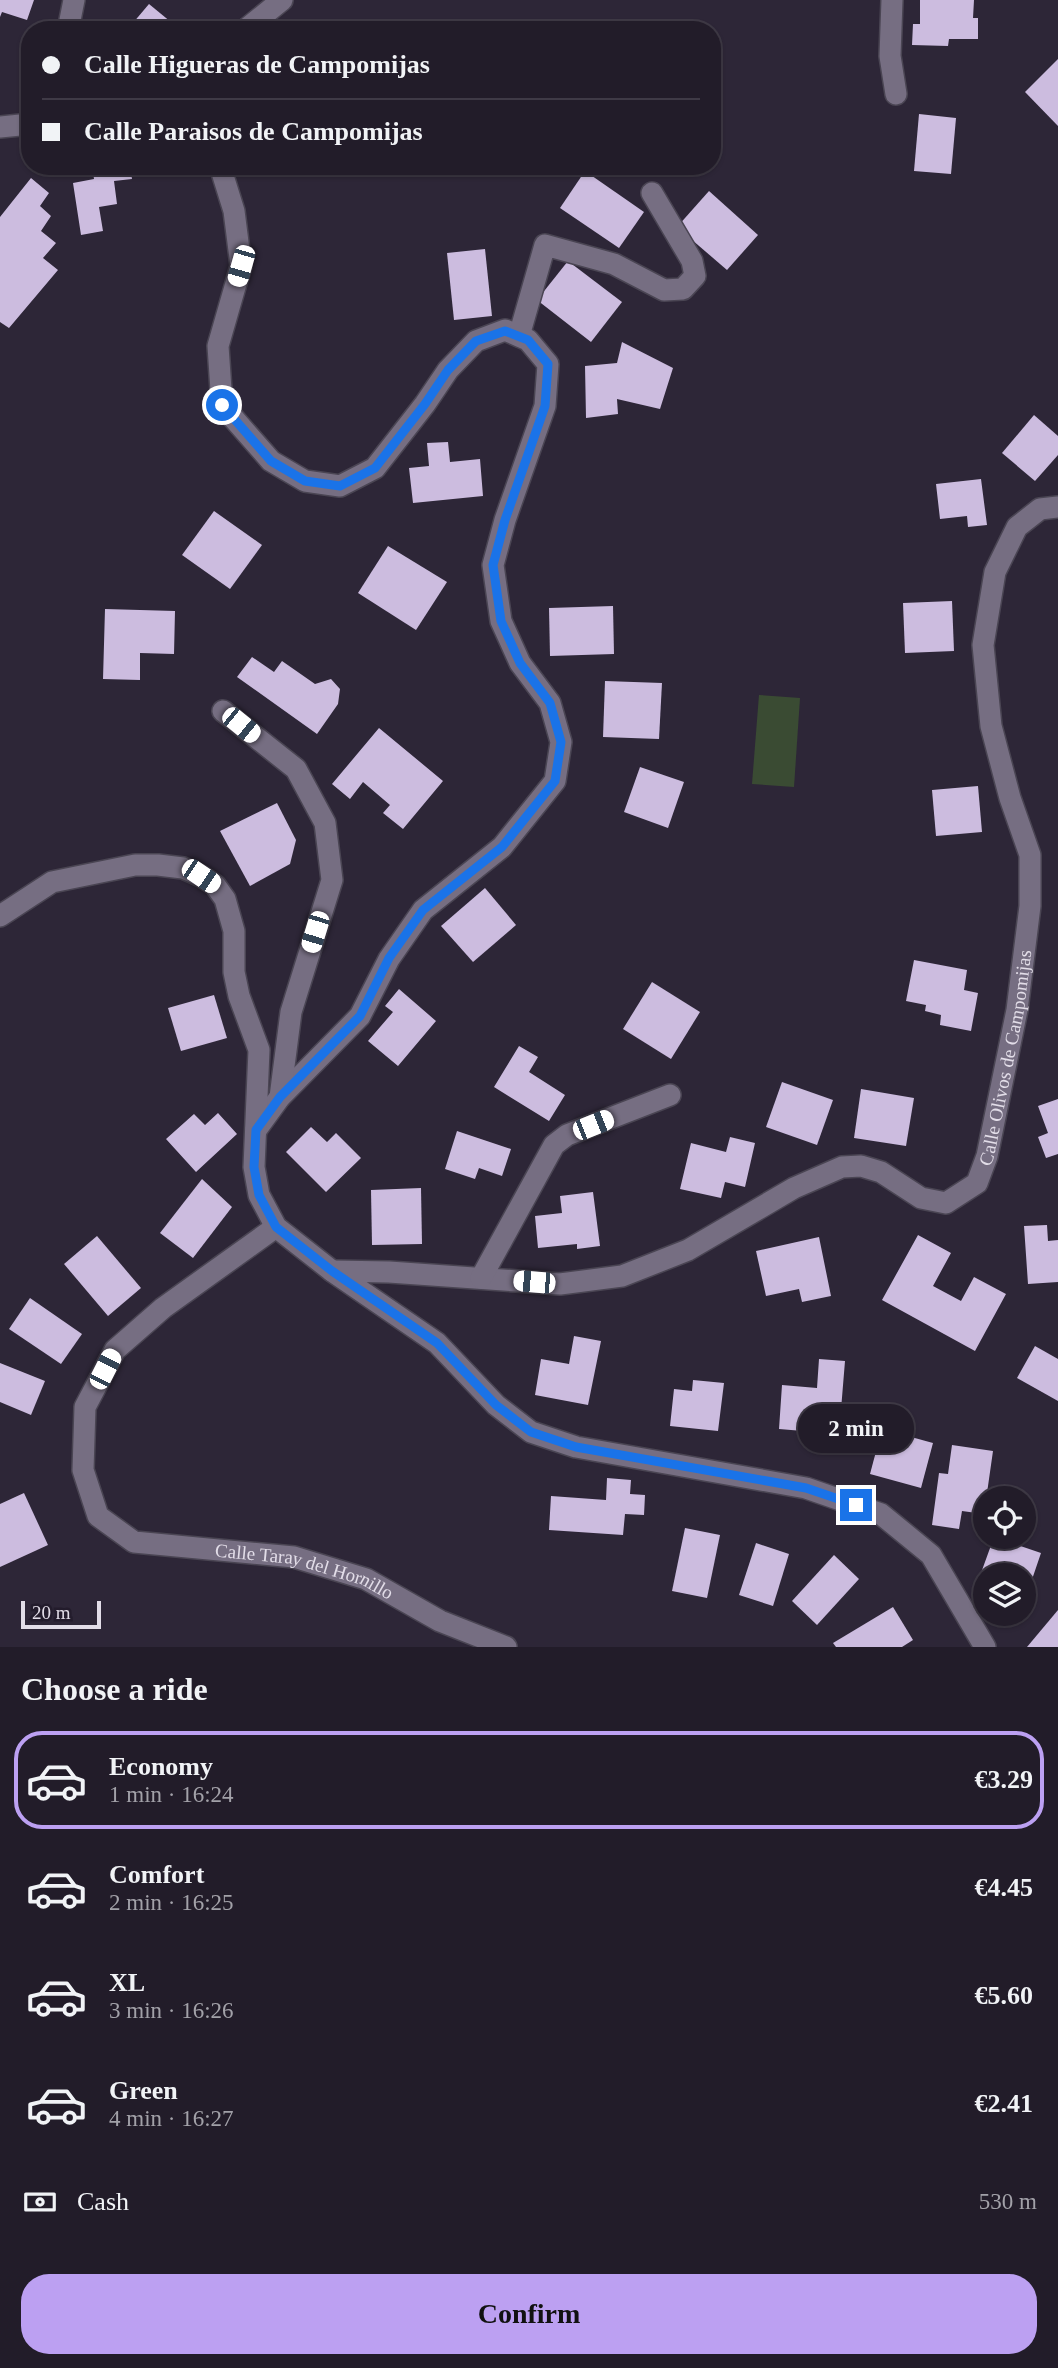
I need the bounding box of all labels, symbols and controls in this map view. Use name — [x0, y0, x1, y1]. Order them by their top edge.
text: Calle Higueras de Campomijas — [84, 50, 430, 79]
text: Calle Paraisos de Campomijas — [84, 117, 423, 146]
car — [226, 243, 257, 289]
route start — [206, 389, 238, 421]
car — [219, 704, 264, 746]
car — [178, 856, 225, 896]
car — [299, 909, 332, 955]
street label: Calle Olivos de Campomijas — [974, 949, 1035, 1168]
car — [570, 1107, 617, 1143]
car — [513, 1270, 556, 1294]
car — [87, 1346, 124, 1392]
callout: 2 min — [798, 1404, 914, 1452]
text: 2 min — [828, 1416, 884, 1441]
map controls — [973, 1486, 1036, 1626]
button: locate — [973, 1486, 1036, 1549]
route end — [840, 1489, 872, 1521]
street label: Calle Taray del Hornillo — [214, 1539, 398, 1603]
button: layers — [973, 1563, 1036, 1626]
scale bar — [21, 1598, 102, 1630]
text: 20 m — [32, 1602, 71, 1623]
text: Choose a ride — [21, 1671, 208, 1707]
icon: car — [25, 1749, 88, 1812]
text: Economy — [109, 1752, 213, 1781]
text: €3.29 — [975, 1765, 1033, 1794]
text: 1 min · 16:24 — [109, 1782, 234, 1807]
icon: car — [25, 1857, 88, 1920]
text: Comfort — [109, 1860, 204, 1889]
text: €4.45 — [975, 1873, 1033, 1902]
text: 2 min · 16:25 — [109, 1890, 234, 1915]
icon: car — [25, 1965, 88, 2028]
text: XL — [109, 1968, 145, 1997]
text: €5.60 — [975, 1981, 1033, 2010]
text: 3 min · 16:26 — [109, 1998, 234, 2023]
icon: car — [25, 2073, 88, 2136]
text: Green — [109, 2076, 178, 2105]
text: €2.41 — [975, 2089, 1033, 2118]
text: 4 min · 16:27 — [109, 2106, 234, 2131]
icon: cash — [21, 2183, 59, 2221]
text: Cash — [77, 2187, 129, 2216]
text: 530 m — [979, 2189, 1037, 2214]
button: Confirm — [21, 2274, 1037, 2354]

